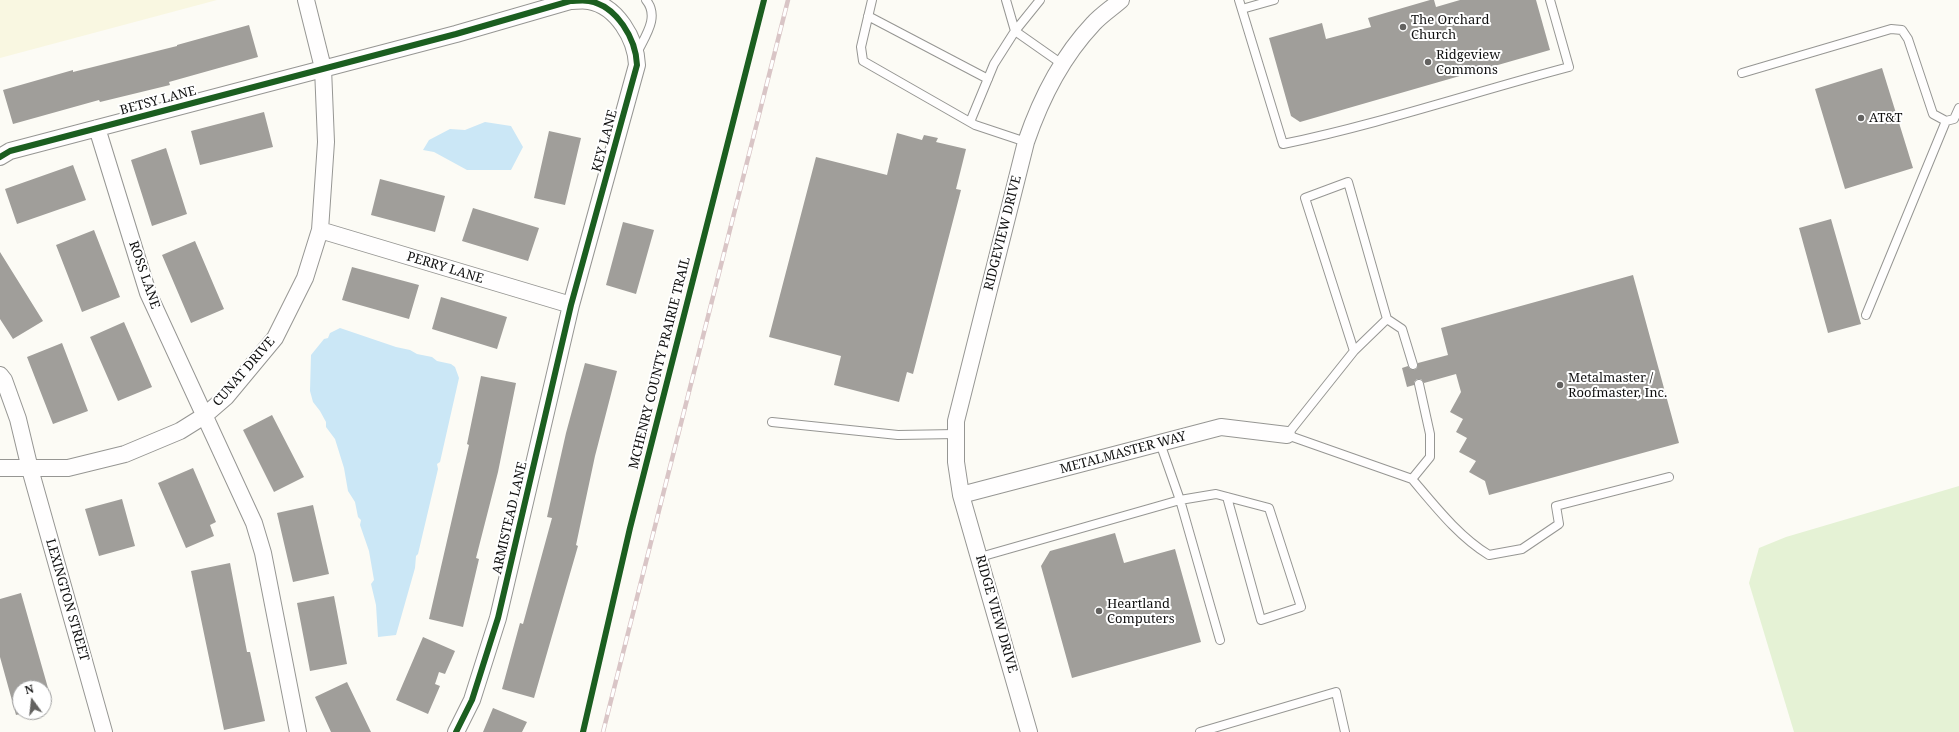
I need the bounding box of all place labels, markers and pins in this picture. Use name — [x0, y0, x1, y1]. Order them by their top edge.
place label: The Orchard Church — [1411, 12, 1489, 43]
marker: The Orchard Church — [1398, 22, 1408, 32]
place label: Ridgeview Commons — [1436, 47, 1500, 78]
marker: Ridgeview Commons — [1423, 57, 1433, 67]
place label: AT&T — [1869, 110, 1902, 126]
marker: AT&T — [1856, 113, 1866, 123]
place label: Metalmaster / Roofmaster, Inc. — [1568, 370, 1667, 401]
marker: Metalmaster / Roofmaster, Inc. — [1555, 380, 1565, 390]
place label: Heartland Computers — [1107, 596, 1175, 627]
marker: Heartland Computers — [1094, 606, 1104, 616]

